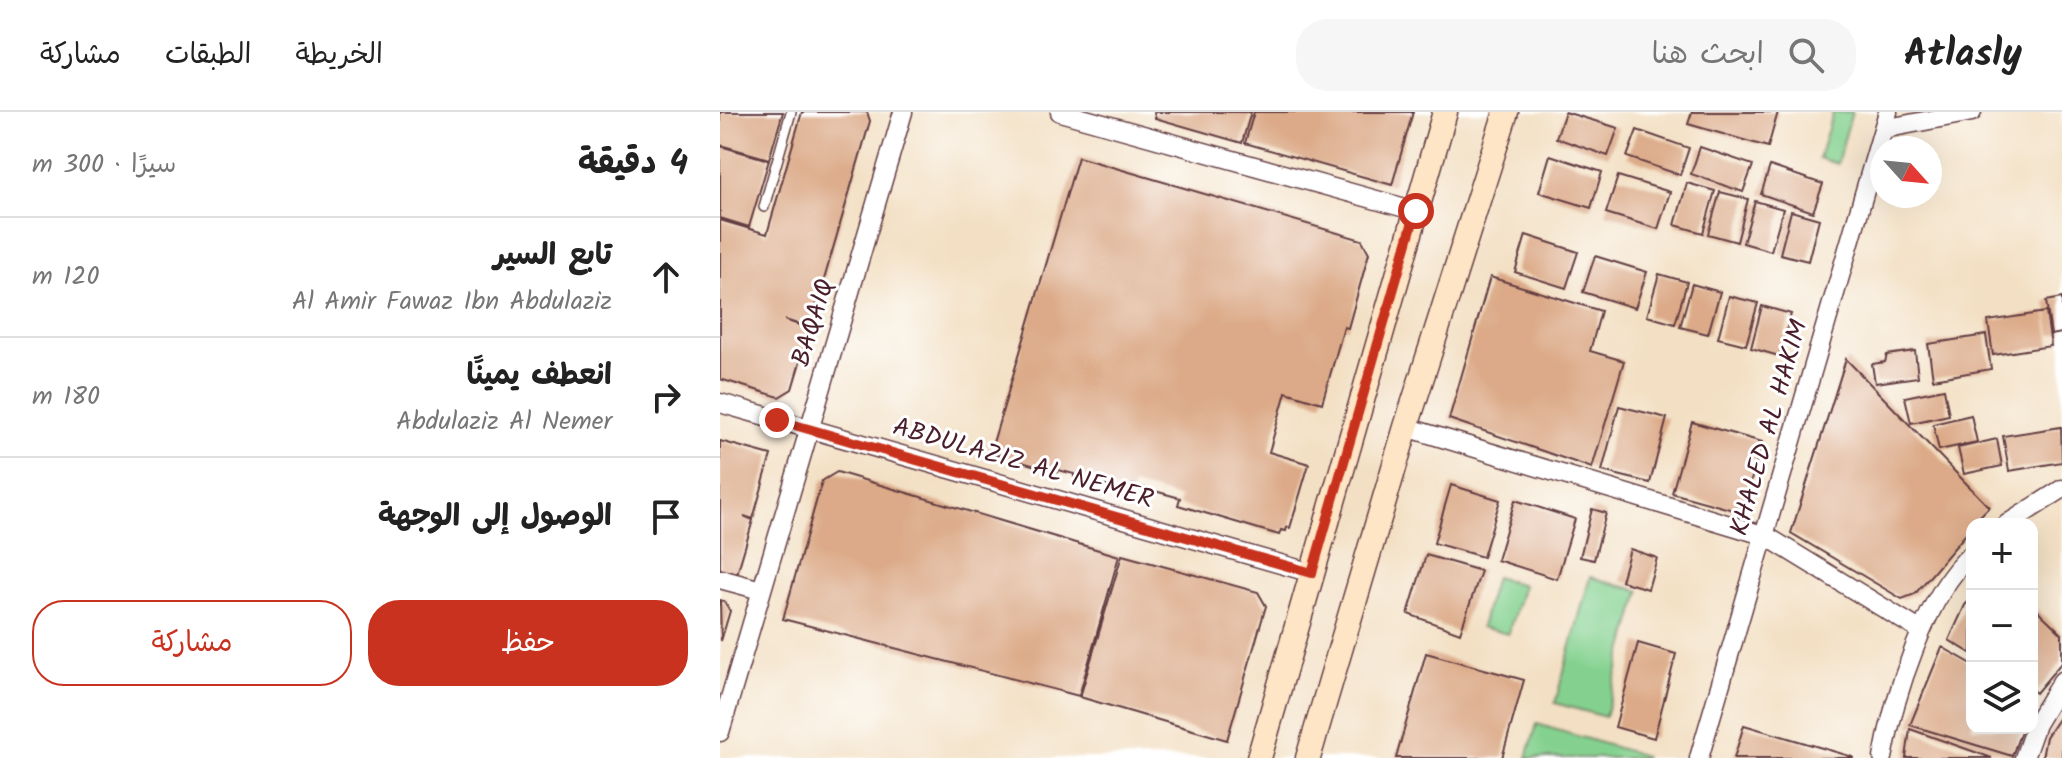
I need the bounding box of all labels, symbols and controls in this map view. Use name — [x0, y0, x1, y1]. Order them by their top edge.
search box — [1296, 19, 1856, 91]
text: Atlasly — [1904, 25, 2022, 85]
text: ابحث هنا — [1651, 31, 1764, 79]
text: مشاركة — [40, 33, 121, 78]
text: الطبقات — [165, 33, 251, 78]
text: الخريطة — [295, 33, 383, 78]
icon: search — [1784, 33, 1828, 77]
north arrow — [1870, 136, 1942, 208]
text: 4 دقيقة — [578, 137, 688, 191]
text: سيرًا · 300 m — [32, 144, 176, 186]
route start — [1398, 193, 1434, 229]
text: تابع السير — [494, 232, 612, 280]
icon: ahead — [644, 255, 688, 299]
text: 120 m — [32, 256, 99, 298]
street label: BAQAIQ — [781, 274, 847, 372]
text: Al Amir Fawaz Ibn Abdulaziz — [292, 281, 612, 323]
street label: KHALED AL HAKIM — [1719, 315, 1821, 541]
text: انعطف يمينًا — [466, 352, 612, 400]
icon: right — [644, 375, 688, 419]
text: 180 m — [32, 376, 100, 418]
text: Abdulaziz Al Nemer — [396, 401, 612, 443]
route end — [759, 402, 795, 438]
street label: ABDULAZIZ AL NEMER — [888, 407, 1158, 521]
text: الوصول إلى الوجهة — [378, 493, 612, 541]
icon: arrive — [644, 495, 688, 539]
map controls — [1966, 518, 2038, 734]
button: + — [1966, 518, 2038, 590]
button: − — [1966, 590, 2038, 662]
button: مشاركة — [32, 600, 352, 686]
button: حفظ — [368, 600, 688, 686]
button: layers — [1966, 662, 2038, 734]

